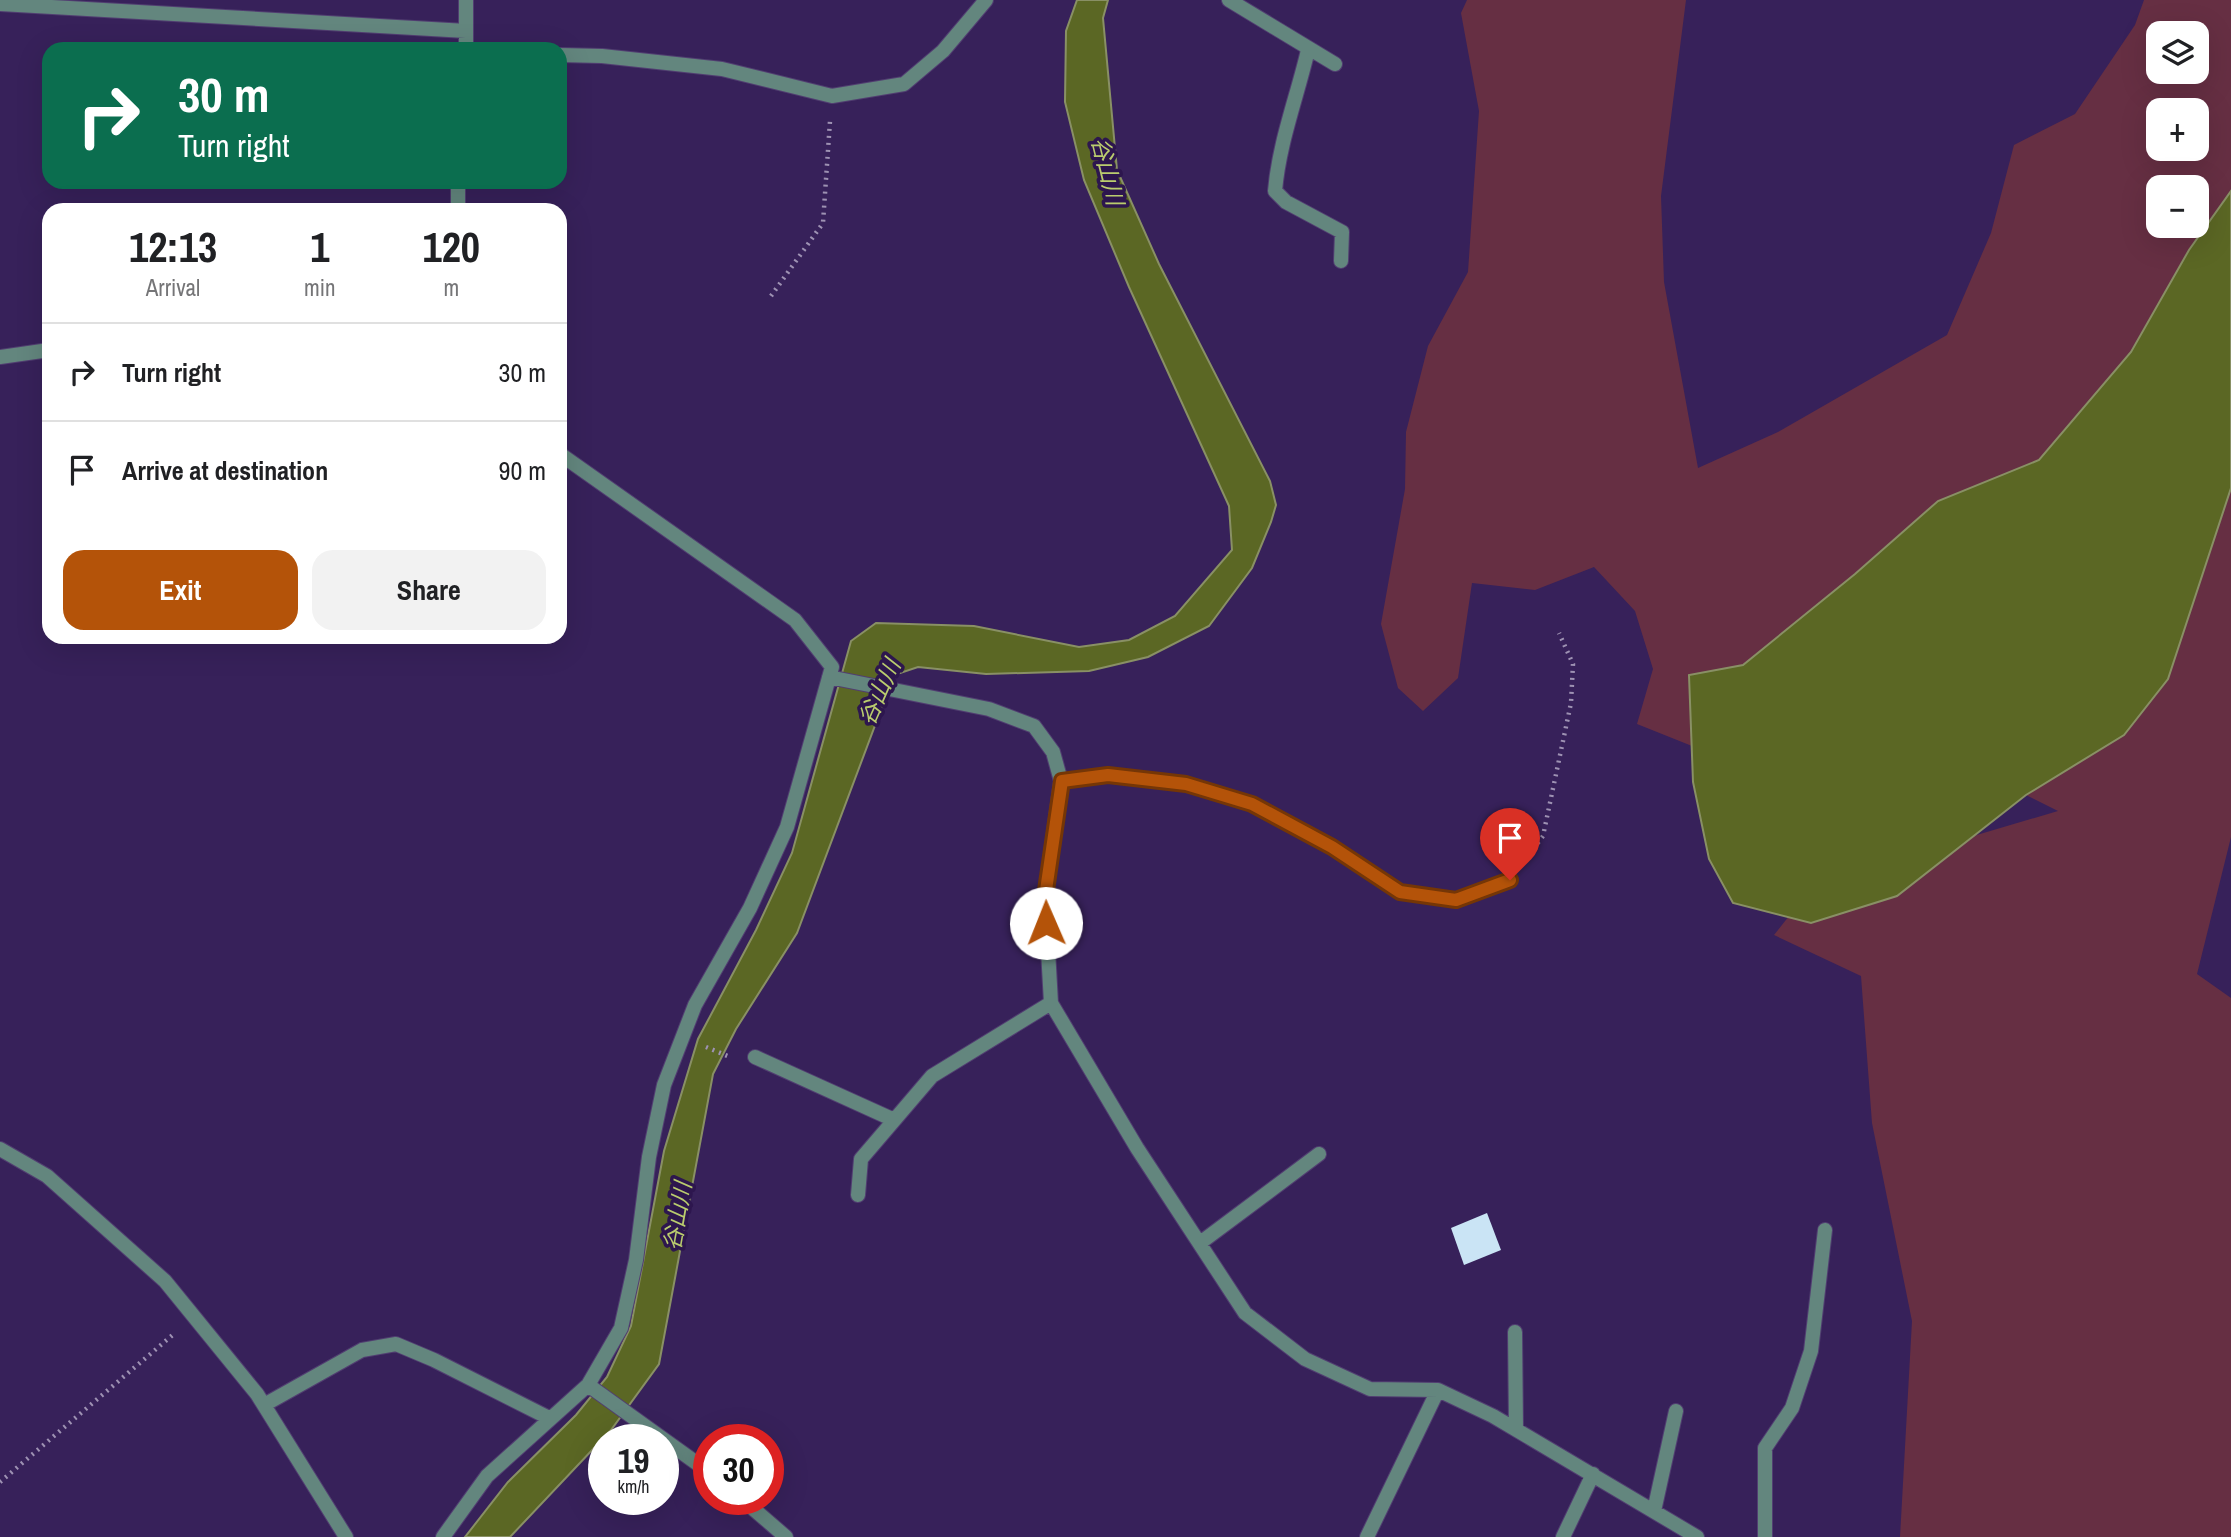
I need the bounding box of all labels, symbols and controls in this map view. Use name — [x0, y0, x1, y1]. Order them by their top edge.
map controls — [2146, 21, 2209, 238]
button: layers — [2146, 21, 2209, 84]
text: 30 m — [178, 61, 270, 127]
icon: right — [63, 70, 154, 161]
button: + — [2146, 98, 2209, 161]
text: Turn right — [178, 124, 290, 167]
water label: 谷山川 — [1085, 134, 1132, 211]
button: − — [2146, 175, 2209, 238]
text: 12:13 — [129, 219, 217, 275]
text: 1 — [310, 219, 329, 275]
text: 120 — [423, 219, 480, 275]
text: Arrival — [146, 272, 200, 303]
text: min — [304, 272, 336, 303]
text: m — [443, 272, 459, 303]
icon: right — [63, 353, 101, 391]
text: Turn right — [122, 355, 221, 390]
text: 30 m — [499, 355, 546, 390]
icon: arrive — [63, 451, 101, 489]
text: Arrive at destination — [122, 453, 328, 488]
text: 90 m — [499, 453, 546, 488]
button: Exit — [63, 550, 298, 630]
button: Share — [312, 550, 546, 630]
water label: 谷山川 — [851, 651, 908, 730]
pin — [1480, 808, 1540, 880]
icon: arrive — [1491, 819, 1529, 857]
position arrow — [1009, 886, 1083, 960]
water label: 谷山川 — [656, 1176, 699, 1253]
speed limit sign: 30 — [693, 1424, 784, 1515]
text: 19 — [618, 1437, 649, 1484]
text: km/h — [618, 1474, 650, 1499]

